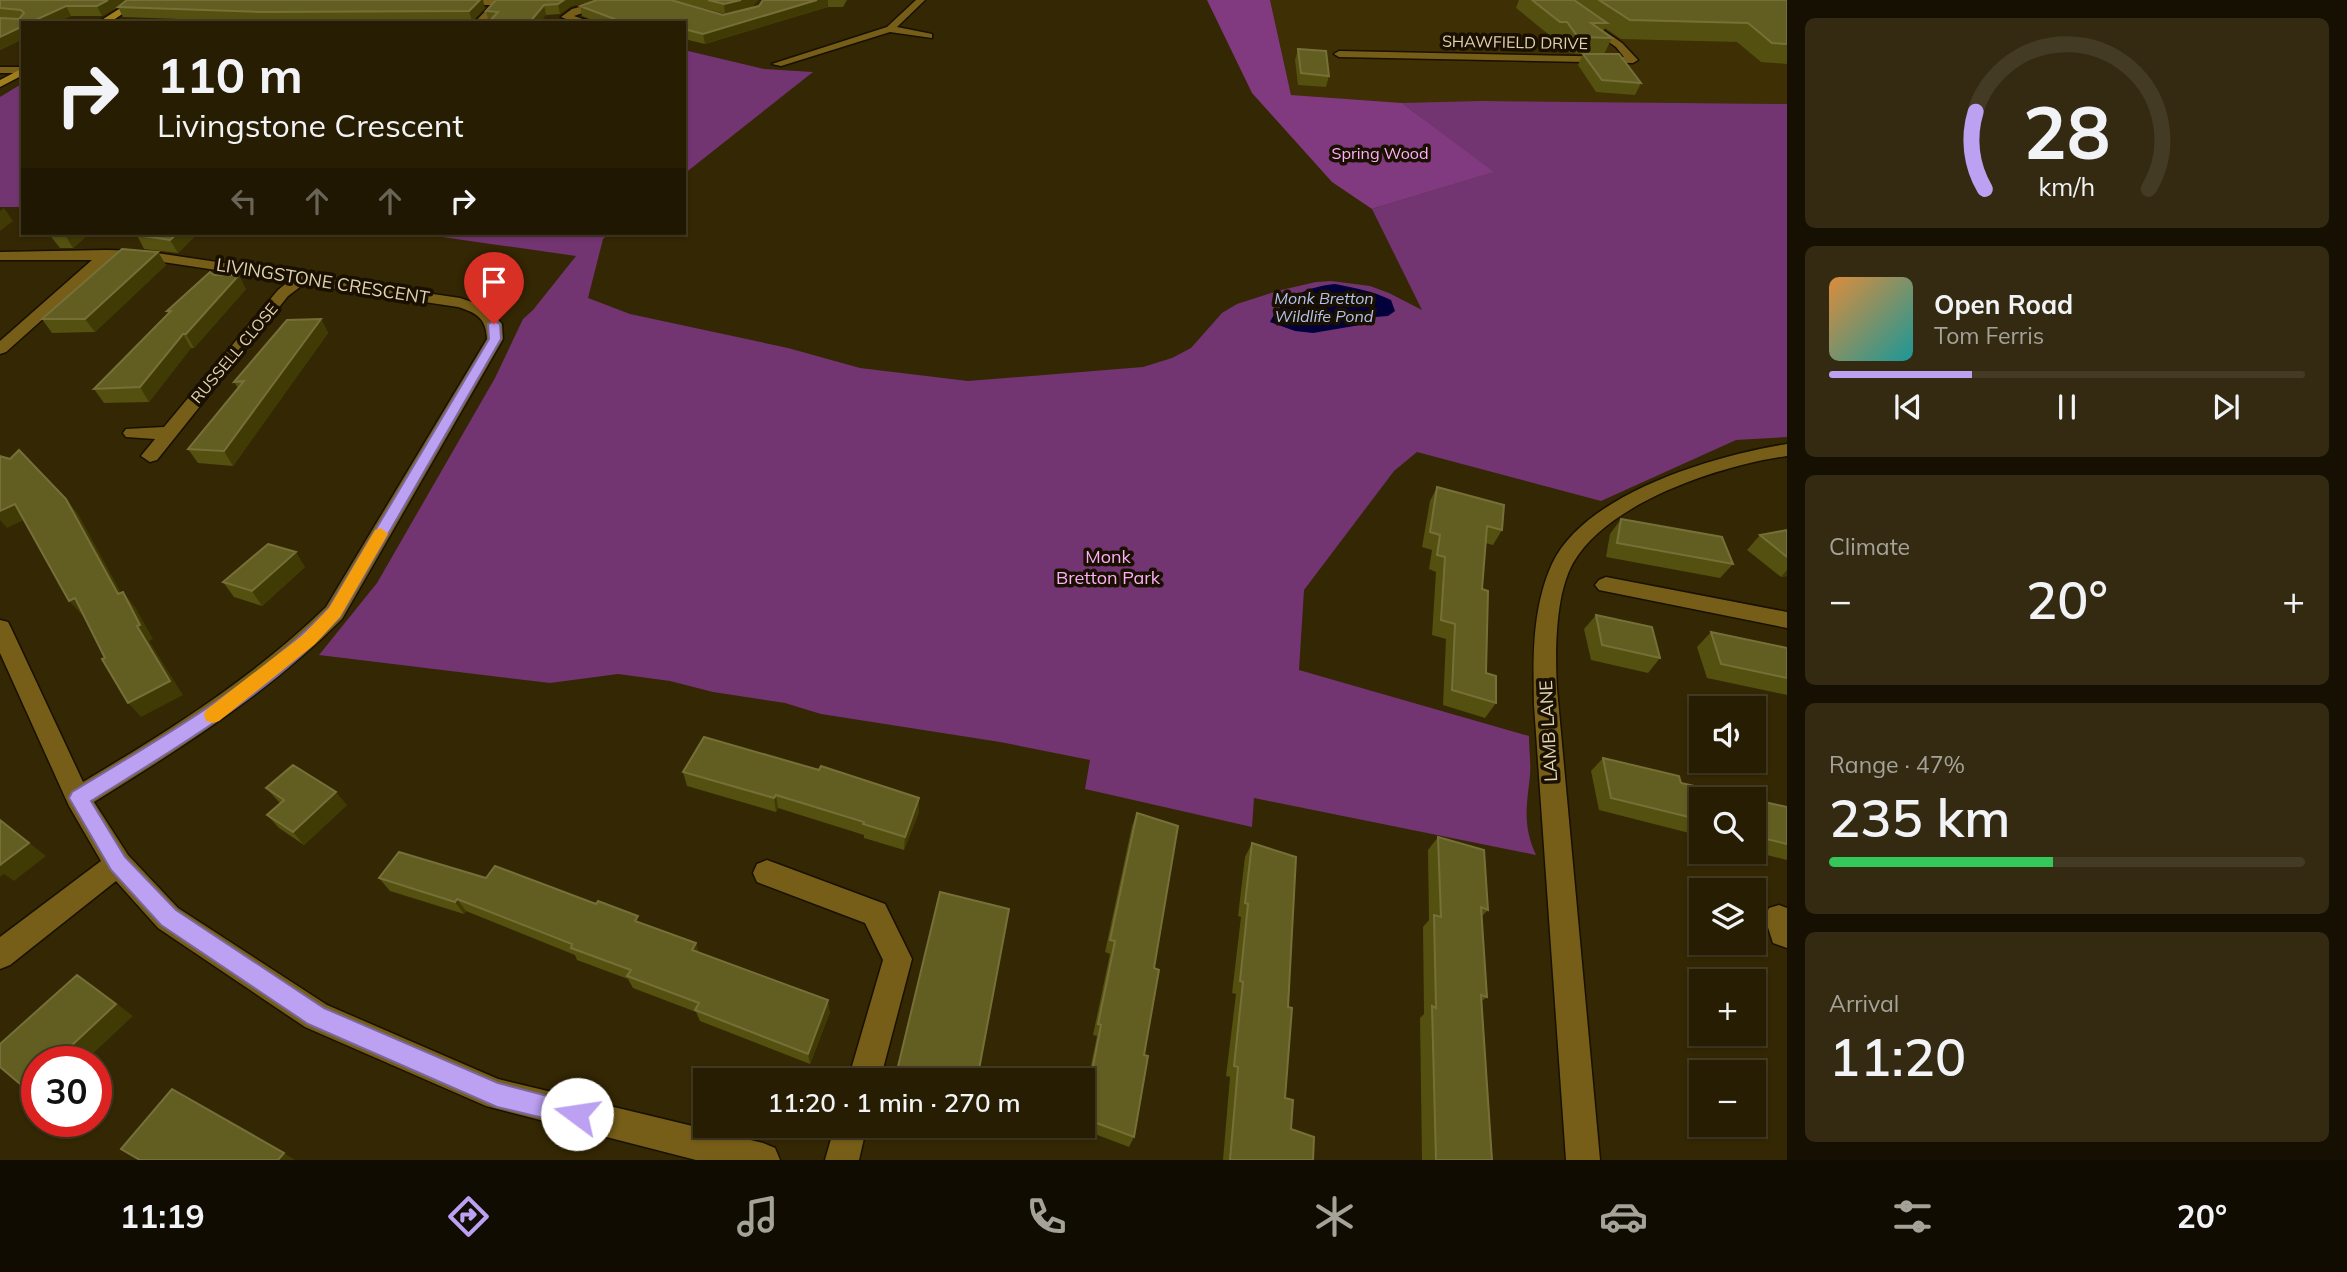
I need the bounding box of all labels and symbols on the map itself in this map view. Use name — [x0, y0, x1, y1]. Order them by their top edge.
street label: SHAWFIELD DRIVE — [1442, 31, 1588, 53]
park label: Spring Wood — [1331, 143, 1429, 163]
pin — [464, 252, 524, 324]
street label: LIVINGSTONE CRESCENT — [215, 253, 431, 309]
water label: Monk Bretton Wildlife Pond — [1274, 288, 1374, 326]
street label: RUSSELL CLOSE — [186, 299, 282, 407]
park label: Monk Bretton Park — [1056, 545, 1161, 589]
street label: LAMB LANE — [1534, 680, 1562, 782]
speed limit sign: 30 — [21, 1046, 112, 1137]
position arrow — [540, 1077, 614, 1151]

